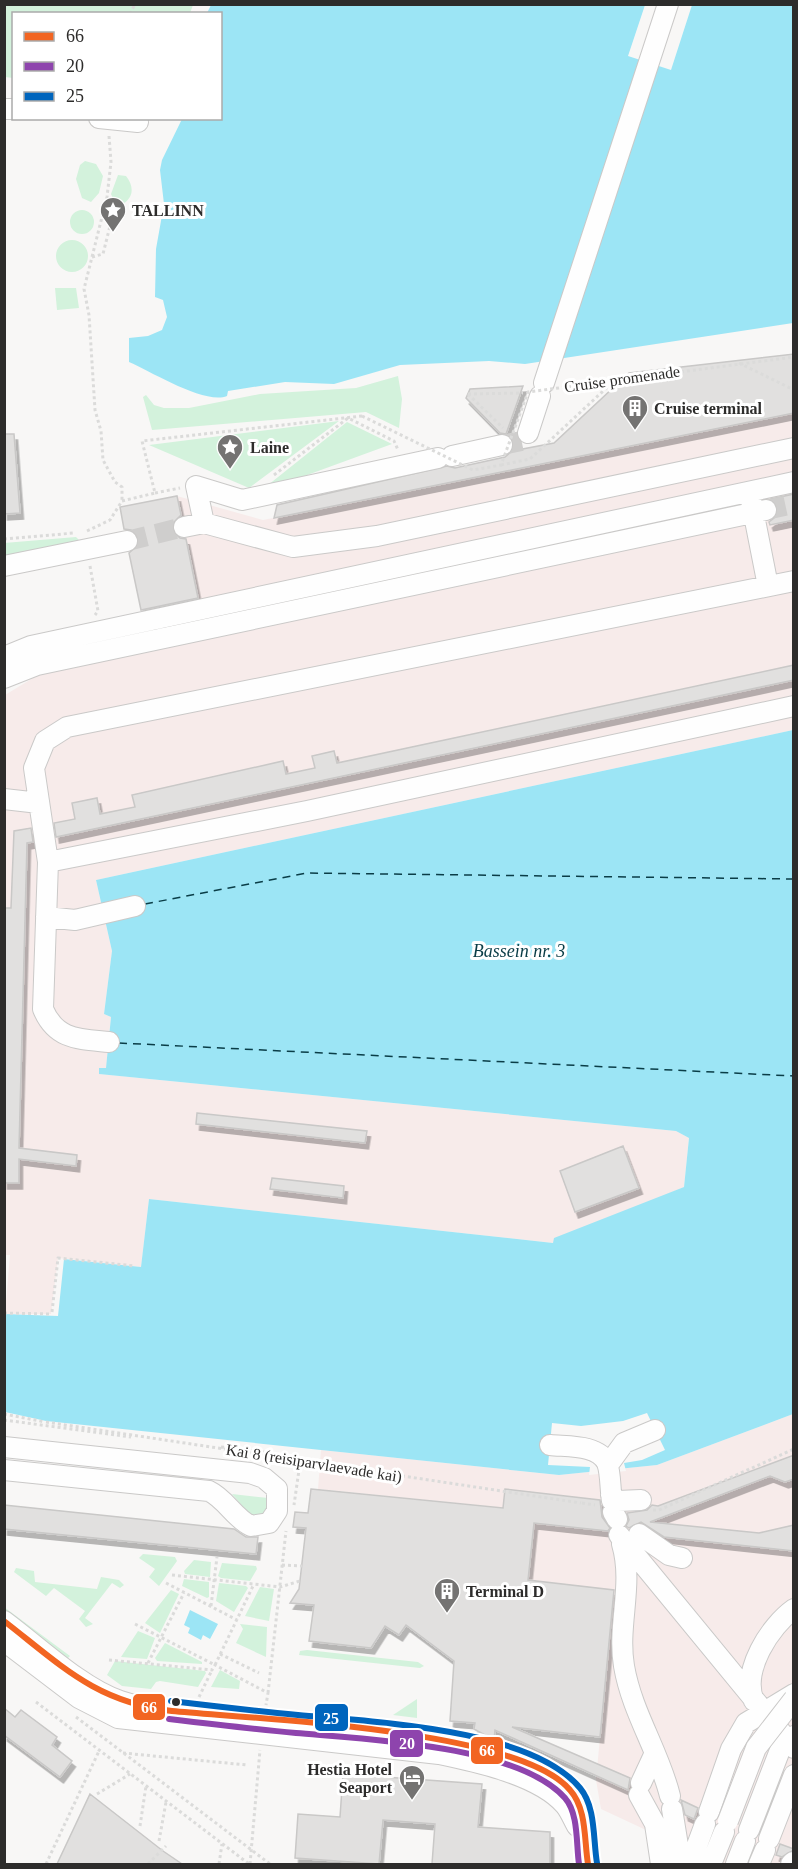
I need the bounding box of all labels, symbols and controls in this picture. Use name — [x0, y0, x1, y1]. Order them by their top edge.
legend — [12, 12, 222, 120]
text: 66 — [66, 26, 84, 46]
text: 20 — [66, 56, 84, 76]
text: 25 — [66, 86, 84, 106]
place icon: TALLINN — [98, 195, 128, 233]
place label: TALLINN — [132, 202, 204, 219]
street label: Cruise promenade — [563, 362, 681, 397]
building icon: Cruise terminal — [620, 393, 650, 431]
place label: Cruise terminal — [654, 400, 763, 417]
place icon: Laine — [215, 432, 245, 470]
place label: Laine — [250, 439, 289, 456]
water label: Bassein nr. 3 — [473, 941, 565, 961]
street label: Kai 8 (reisiparvlaevade kai) — [225, 1441, 403, 1486]
building icon: Terminal D — [432, 1576, 462, 1614]
place label: Terminal D — [466, 1583, 544, 1600]
line badge: 66 — [132, 1693, 166, 1721]
unlabelled marker — [170, 1696, 182, 1708]
text: 66 — [141, 1699, 157, 1716]
line badge: 25 — [314, 1703, 349, 1732]
text: 25 — [323, 1710, 339, 1727]
line badge: 20 — [389, 1729, 424, 1758]
text: 20 — [399, 1735, 415, 1752]
line badge: 66 — [470, 1736, 504, 1765]
text: 66 — [479, 1742, 495, 1759]
place label: Hestia Hotel Seaport — [307, 1761, 393, 1797]
hotel icon: Hestia Hotel Seaport — [397, 1763, 427, 1801]

